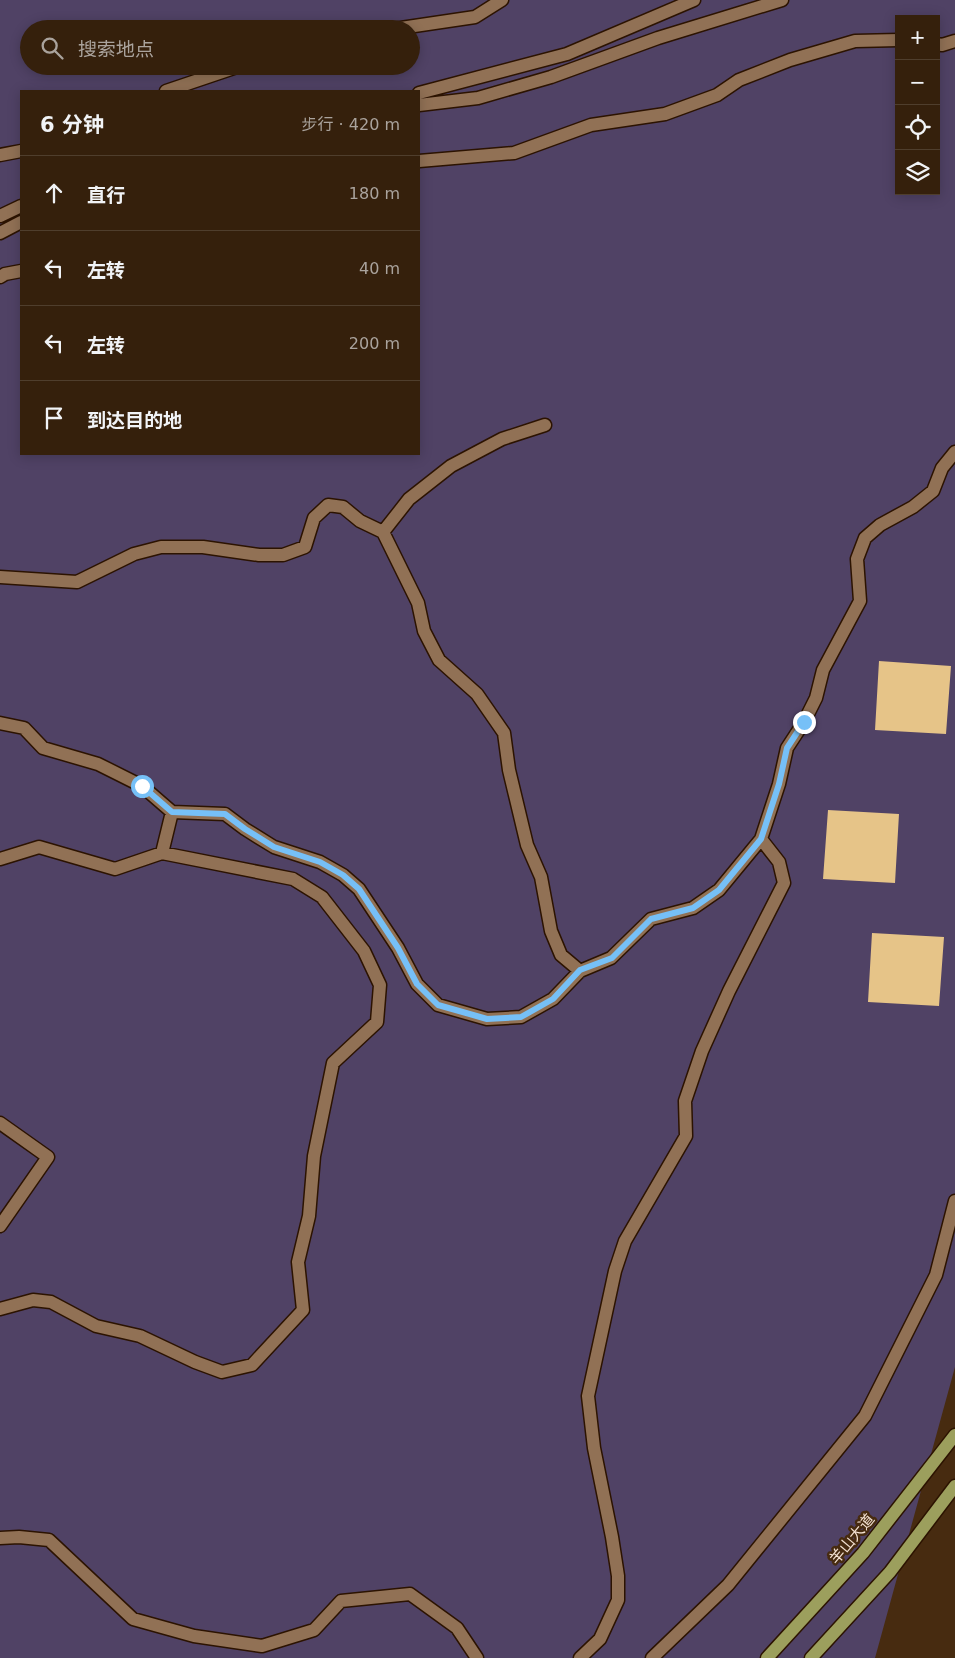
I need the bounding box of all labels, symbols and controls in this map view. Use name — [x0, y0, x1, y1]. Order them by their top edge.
map controls — [895, 15, 940, 195]
button: + — [895, 15, 940, 60]
search box — [20, 20, 420, 75]
icon: search — [38, 34, 66, 62]
text: 搜索地点 — [78, 38, 154, 60]
button: − — [895, 60, 940, 105]
button: locate — [895, 105, 940, 150]
text: 6 分钟 — [40, 113, 104, 137]
text: 步行 · 420 m — [302, 115, 400, 134]
button: layers — [895, 150, 940, 195]
icon: ahead — [40, 179, 68, 207]
text: 直行 — [87, 184, 125, 206]
text: 180 m — [349, 184, 400, 203]
icon: left — [40, 254, 68, 282]
text: 左转 — [87, 259, 125, 281]
text: 40 m — [359, 259, 400, 278]
icon: left — [40, 329, 68, 357]
text: 左转 — [87, 334, 125, 356]
text: 200 m — [349, 334, 400, 353]
icon: arrive — [40, 404, 68, 432]
text: 到达目的地 — [87, 409, 182, 431]
route end — [793, 711, 816, 734]
route start — [131, 775, 154, 798]
street label: 羊山大道 — [826, 1510, 878, 1568]

